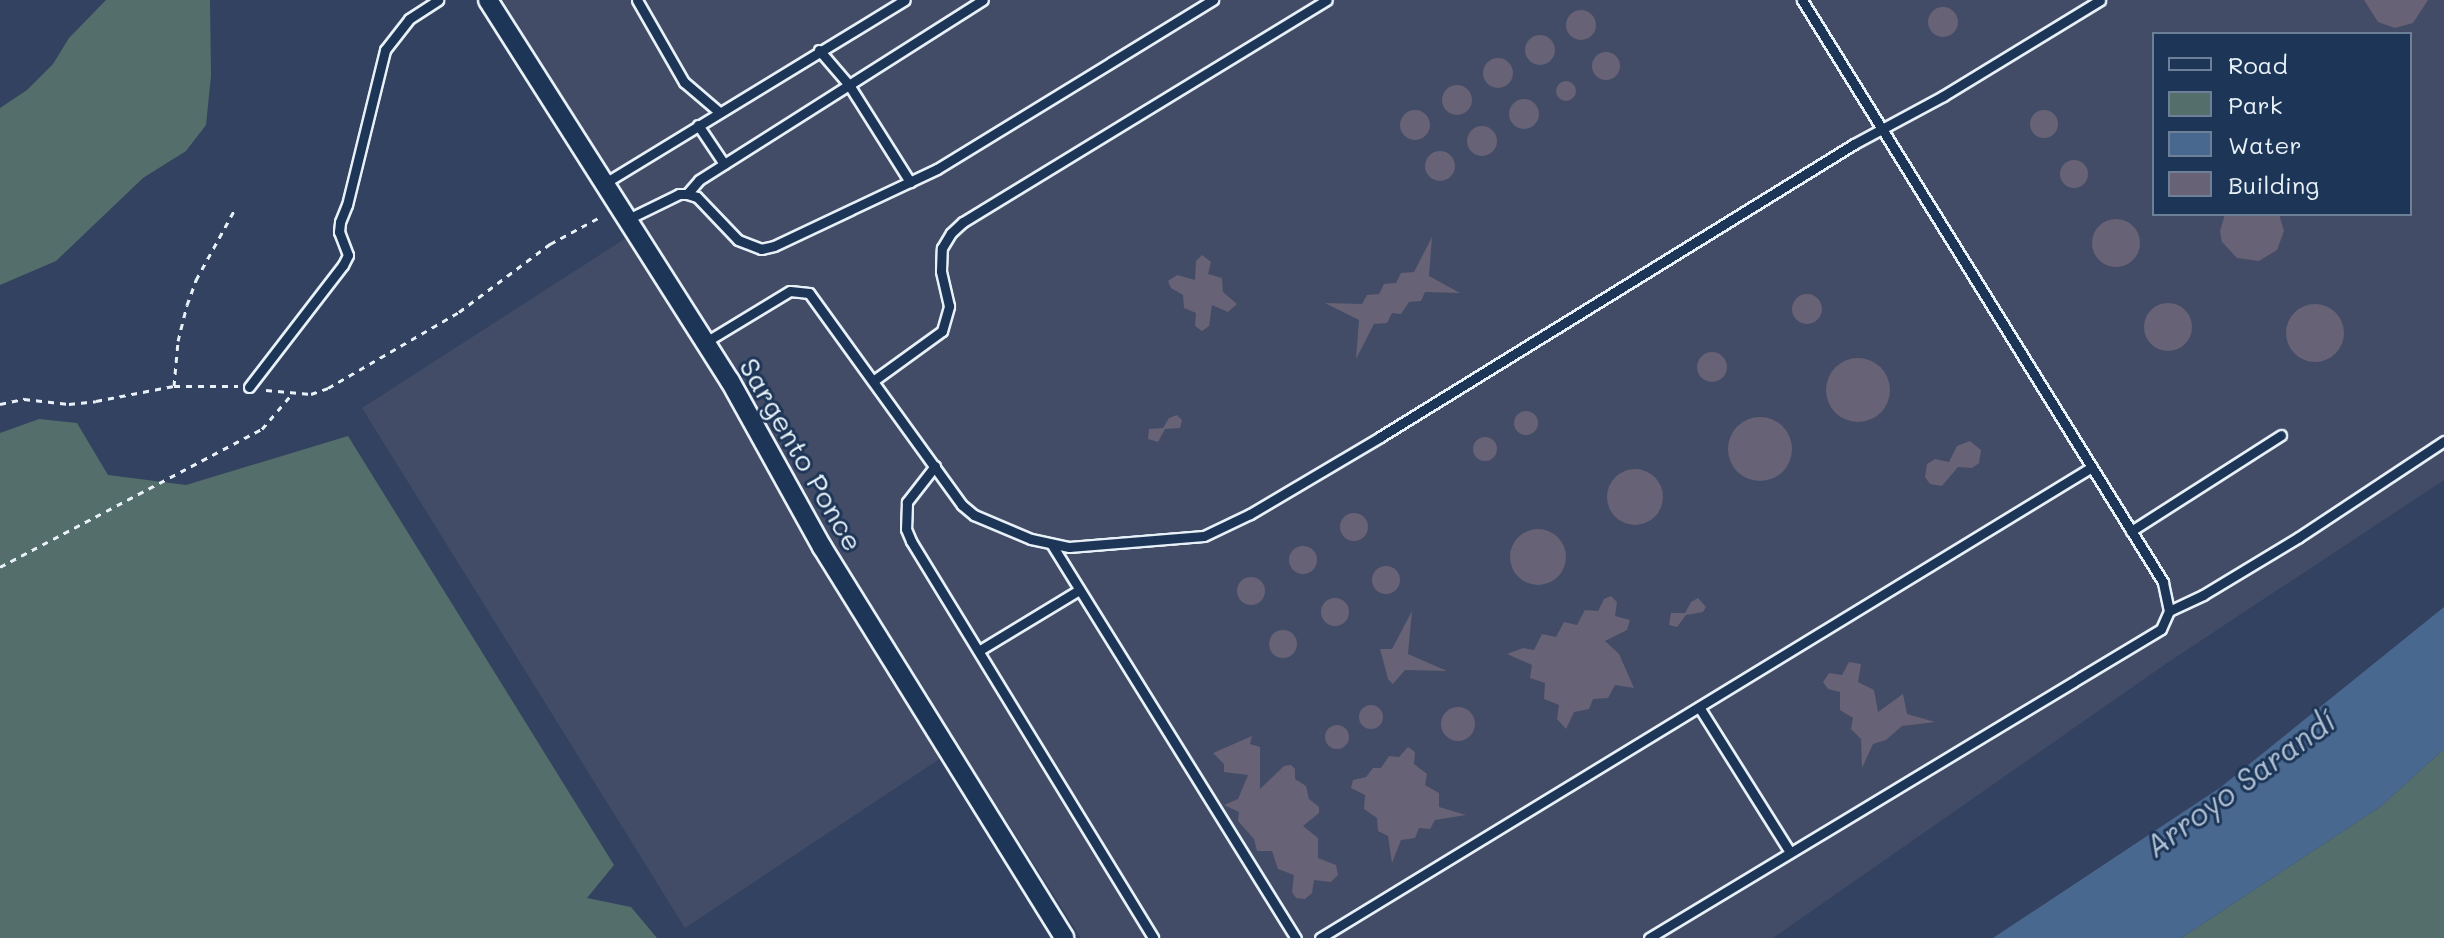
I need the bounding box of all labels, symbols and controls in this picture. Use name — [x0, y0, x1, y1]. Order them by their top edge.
legend — [2152, 32, 2412, 216]
text: Road — [2228, 49, 2288, 80]
text: Park — [2228, 89, 2282, 120]
text: Water — [2228, 129, 2302, 160]
text: Building — [2228, 169, 2319, 200]
street label: Sargento Ponce — [733, 352, 871, 556]
water label: Arroyo Sarandí — [2138, 702, 2342, 864]

